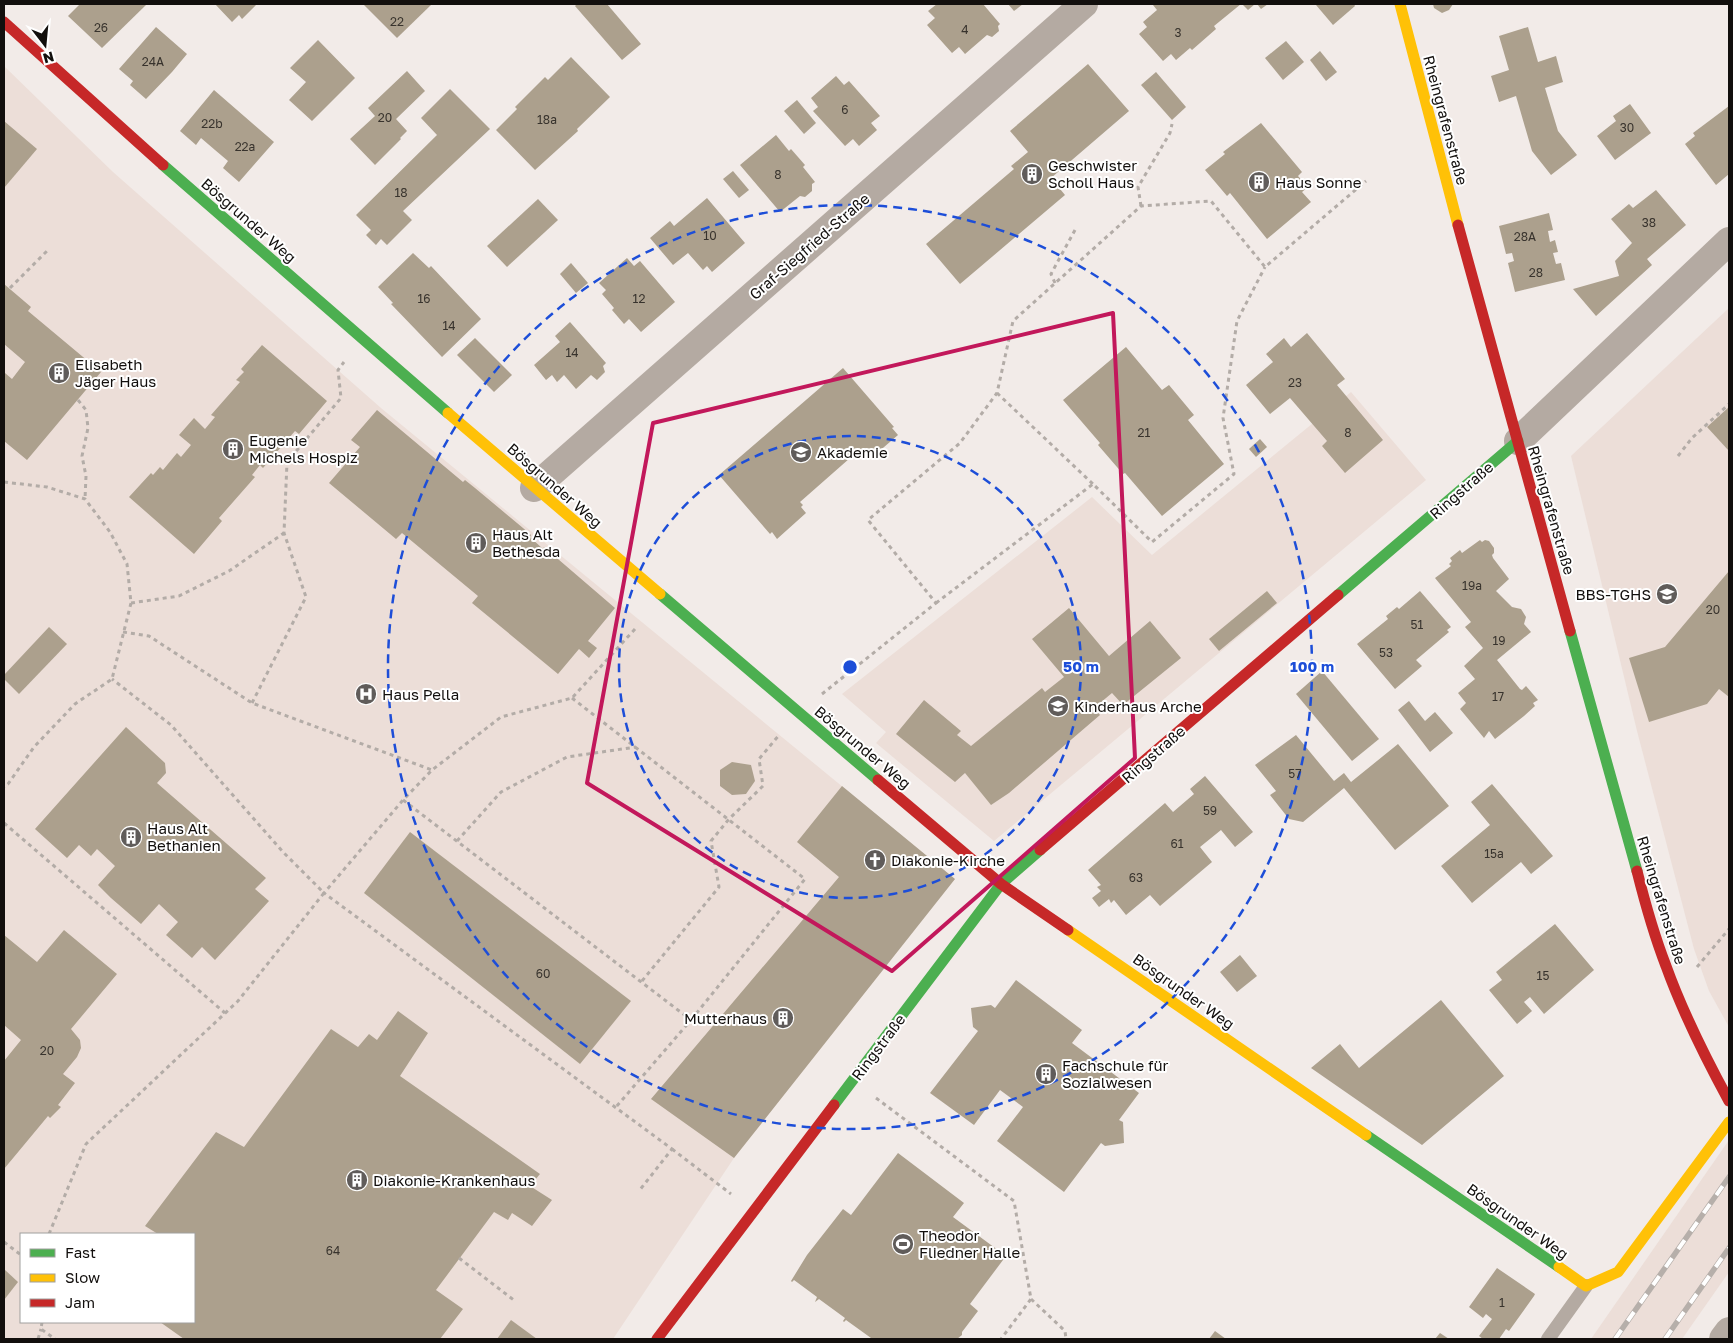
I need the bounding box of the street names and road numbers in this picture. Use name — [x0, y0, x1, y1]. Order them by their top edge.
street label: Rheingrafenstraße — [1420, 53, 1472, 187]
street label: Bösgrunder Weg — [198, 174, 300, 266]
street label: Graf-Siegfried-Straße — [745, 189, 873, 303]
street label: Bösgrunder Weg — [504, 439, 606, 531]
street label: Rheingrafenstraße — [1525, 443, 1579, 577]
street label: Ringstraße — [1426, 457, 1497, 522]
street label: Bösgrunder Weg — [811, 702, 915, 792]
street label: Ringstraße — [1118, 721, 1189, 786]
street label: Rheingrafenstraße — [1634, 834, 1690, 967]
street label: Bösgrunder Weg — [1130, 949, 1238, 1033]
street label: Ringstraße — [847, 1010, 909, 1084]
street label: Bösgrunder Weg — [1464, 1179, 1572, 1263]

